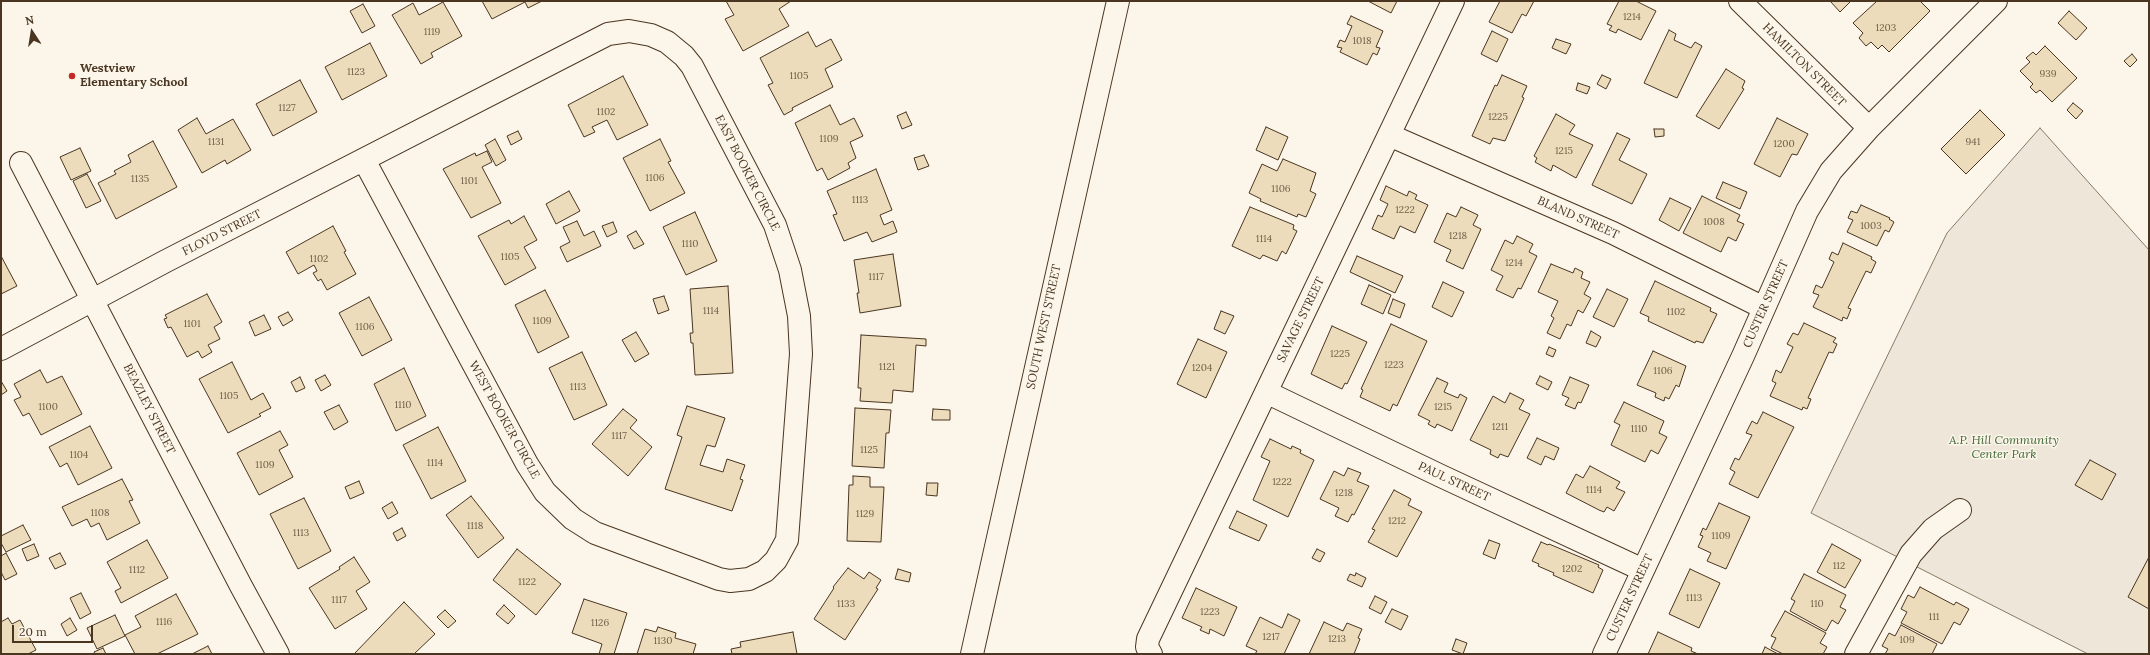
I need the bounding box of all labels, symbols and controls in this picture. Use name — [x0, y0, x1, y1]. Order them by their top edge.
house number: 1214 — [1623, 11, 1641, 23]
north arrow — [12, 12, 52, 52]
text: N — [24, 13, 35, 28]
street label: HAMILTON STREET — [1759, 20, 1849, 110]
house number: 1203 — [1876, 22, 1896, 34]
house number: 1119 — [424, 26, 440, 38]
house number: 1018 — [1352, 35, 1372, 47]
place label: Westview Elementary School — [80, 62, 188, 90]
house number: 1123 — [347, 66, 365, 78]
house number: 939 — [2039, 68, 2057, 80]
house number: 1105 — [790, 70, 808, 82]
marker: Westview Elementary School — [67, 71, 77, 81]
house number: 1127 — [278, 102, 296, 114]
house number: 1102 — [597, 106, 615, 118]
house number: 1225 — [1488, 111, 1508, 123]
street label: EAST BOOKER CIRCLE — [712, 113, 782, 233]
house number: 1109 — [819, 133, 839, 145]
house number: 1131 — [208, 136, 224, 148]
house number: 941 — [1966, 136, 1980, 148]
house number: 1200 — [1773, 138, 1795, 150]
house number: 1215 — [1555, 145, 1573, 157]
house number: 1106 — [645, 172, 665, 184]
house number: 1135 — [131, 173, 149, 185]
house number: 1101 — [460, 175, 478, 187]
house number: 1106 — [1271, 183, 1291, 195]
house number: 1113 — [852, 194, 868, 206]
street label: BLAND STREET — [1535, 194, 1621, 242]
house number: 1222 — [1395, 204, 1415, 216]
street label: FLOYD STREET — [180, 207, 264, 259]
house number: 1008 — [1703, 216, 1725, 228]
house number: 1003 — [1860, 220, 1882, 232]
house number: 1218 — [1449, 230, 1467, 242]
house number: 1114 — [1256, 233, 1272, 245]
house number: 1110 — [681, 238, 699, 250]
house number: 1105 — [501, 251, 519, 263]
house number: 1102 — [310, 253, 328, 265]
house number: 1214 — [1505, 257, 1523, 269]
street label: CUSTER STREET — [1740, 258, 1792, 350]
street label: SOUTH WEST STREET — [1024, 263, 1064, 391]
house number: 1117 — [868, 271, 884, 283]
street label: SAVAGE STREET — [1274, 275, 1328, 365]
house number: 1114 — [703, 305, 719, 317]
house number: 1102 — [1667, 306, 1685, 318]
house number: 1109 — [532, 315, 552, 327]
house number: 1101 — [183, 318, 201, 330]
house number: 1106 — [355, 321, 375, 333]
house number: 1225 — [1330, 348, 1350, 360]
street label: WEST BOOKER CIRCLE — [466, 359, 542, 481]
house number: 1223 — [1384, 359, 1404, 371]
street label: BEAZLEY STREET — [120, 361, 178, 457]
house number: 1121 — [879, 361, 895, 373]
house number: 1204 — [1192, 362, 1212, 374]
house number: 1106 — [1653, 365, 1673, 377]
house number: 1113 — [570, 381, 586, 393]
house number: 1105 — [220, 390, 238, 402]
house number: 1110 — [394, 399, 412, 411]
house number: 1100 — [38, 401, 58, 413]
house number: 1215 — [1434, 401, 1452, 413]
house number: 1211 — [1492, 421, 1508, 433]
house number: 1110 — [1630, 423, 1648, 435]
house number: 1117 — [611, 430, 627, 442]
park label: A.P. Hill Community Center Park — [1949, 434, 2059, 462]
house number: 1125 — [860, 444, 878, 456]
house number: 1104 — [70, 449, 88, 461]
house number: 1114 — [427, 457, 443, 469]
house number: 1109 — [255, 459, 275, 471]
street label: PAUL STREET — [1416, 459, 1492, 505]
house number: 1222 — [1272, 476, 1292, 488]
house number: 1114 — [1586, 484, 1602, 496]
house number: 1218 — [1335, 487, 1353, 499]
house number: 1108 — [90, 507, 110, 519]
house number: 1129 — [856, 508, 874, 520]
house number: 1212 — [1388, 515, 1406, 527]
house number: 1118 — [467, 520, 483, 532]
house number: 1113 — [293, 527, 309, 539]
house number: 1109 — [1711, 530, 1731, 542]
street label: CUSTER STREET — [1603, 552, 1657, 644]
house number: 112 — [1833, 560, 1845, 572]
house number: 1202 — [1562, 563, 1582, 575]
house number: 1112 — [129, 564, 145, 576]
house number: 1122 — [518, 576, 536, 588]
house number: 1113 — [1686, 592, 1702, 604]
house number: 1117 — [331, 594, 347, 606]
house number: 1133 — [837, 598, 855, 610]
house number: 110 — [1810, 598, 1824, 610]
house number: 1223 — [1200, 606, 1220, 618]
house number: 111 — [1929, 611, 1939, 623]
house number: 1116 — [156, 616, 172, 628]
scale bar — [14, 617, 95, 643]
house number: 1126 — [591, 617, 609, 629]
text: 20 m — [19, 624, 47, 639]
house number: 1217 — [1262, 631, 1280, 643]
house number: 1213 — [1328, 633, 1346, 645]
house number: 109 — [1899, 634, 1915, 646]
house number: 1130 — [653, 635, 673, 647]

